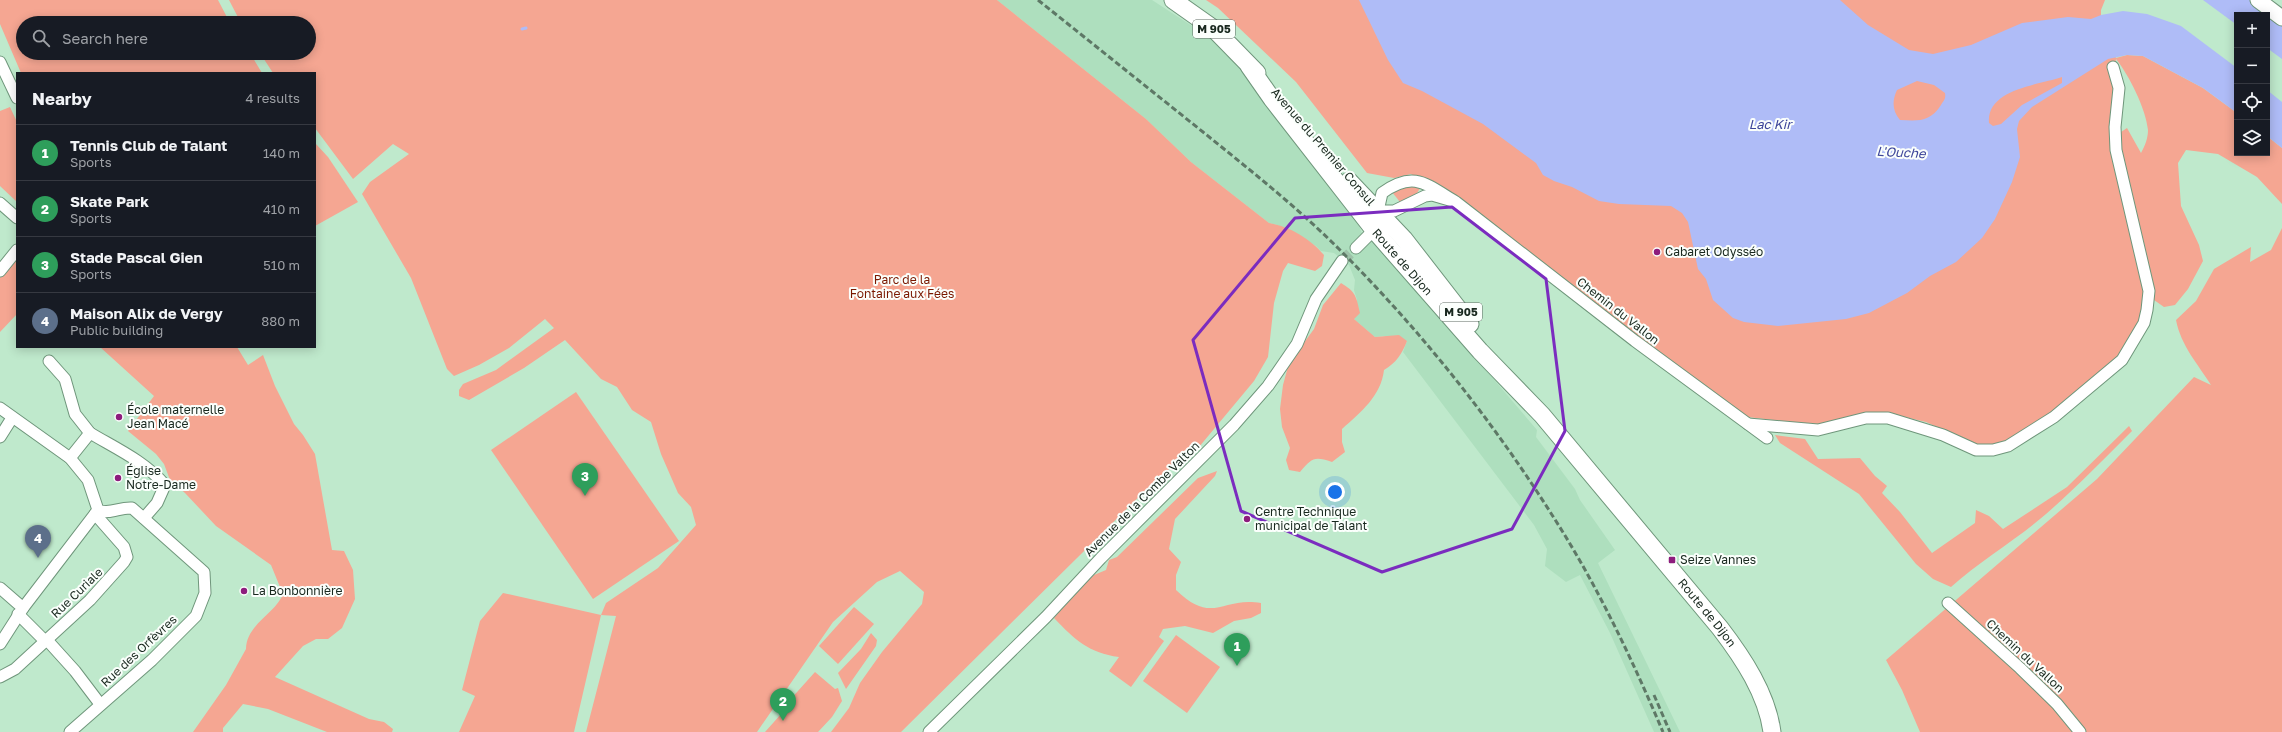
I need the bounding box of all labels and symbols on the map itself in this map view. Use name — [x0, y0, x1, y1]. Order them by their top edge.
road number: M 905 — [1193, 20, 1235, 38]
street label: Avenue du Premier Consul — [1268, 85, 1379, 209]
water label: Lac Kir — [1749, 116, 1793, 132]
water label: L'Ouche — [1876, 143, 1927, 161]
street label: Route de Dijon — [1369, 225, 1436, 298]
place label: Cabaret Odysséo — [1665, 244, 1763, 259]
marker: Cabaret Odysséo — [1652, 247, 1662, 257]
park label: Parc de la Fontaine aux Fées — [850, 272, 954, 301]
street label: Chemin du Vallon — [1574, 274, 1663, 347]
road number: M 905 — [1440, 303, 1482, 321]
place label: École maternelle Jean Macé — [127, 402, 224, 431]
marker: École maternelle Jean Macé — [114, 412, 124, 422]
street label: Avenue de la Combe Valton — [1081, 438, 1202, 559]
place label: Église Notre-Dame — [126, 463, 196, 492]
pin: 3 — [572, 463, 598, 496]
marker: Église Notre-Dame — [113, 473, 123, 483]
your location — [1325, 482, 1345, 502]
place label: Centre Technique municipal de Talant — [1255, 504, 1368, 533]
marker: Centre Technique municipal de Talant — [1242, 514, 1252, 524]
pin: 4 — [25, 525, 51, 558]
place label: Seize Vannes — [1680, 552, 1756, 567]
marker: Seize Vannes — [1667, 555, 1677, 565]
street label: Rue Curiale — [48, 564, 106, 621]
street label: Route de Dijon — [1675, 575, 1740, 650]
place label: La Bonbonnière — [252, 583, 342, 598]
marker: La Bonbonnière — [239, 586, 249, 596]
street label: Rue des Orfèvres — [98, 612, 180, 690]
street label: Chemin du Vallon — [1983, 616, 2067, 695]
pin: 1 — [1224, 633, 1250, 666]
pin: 2 — [770, 688, 796, 721]

